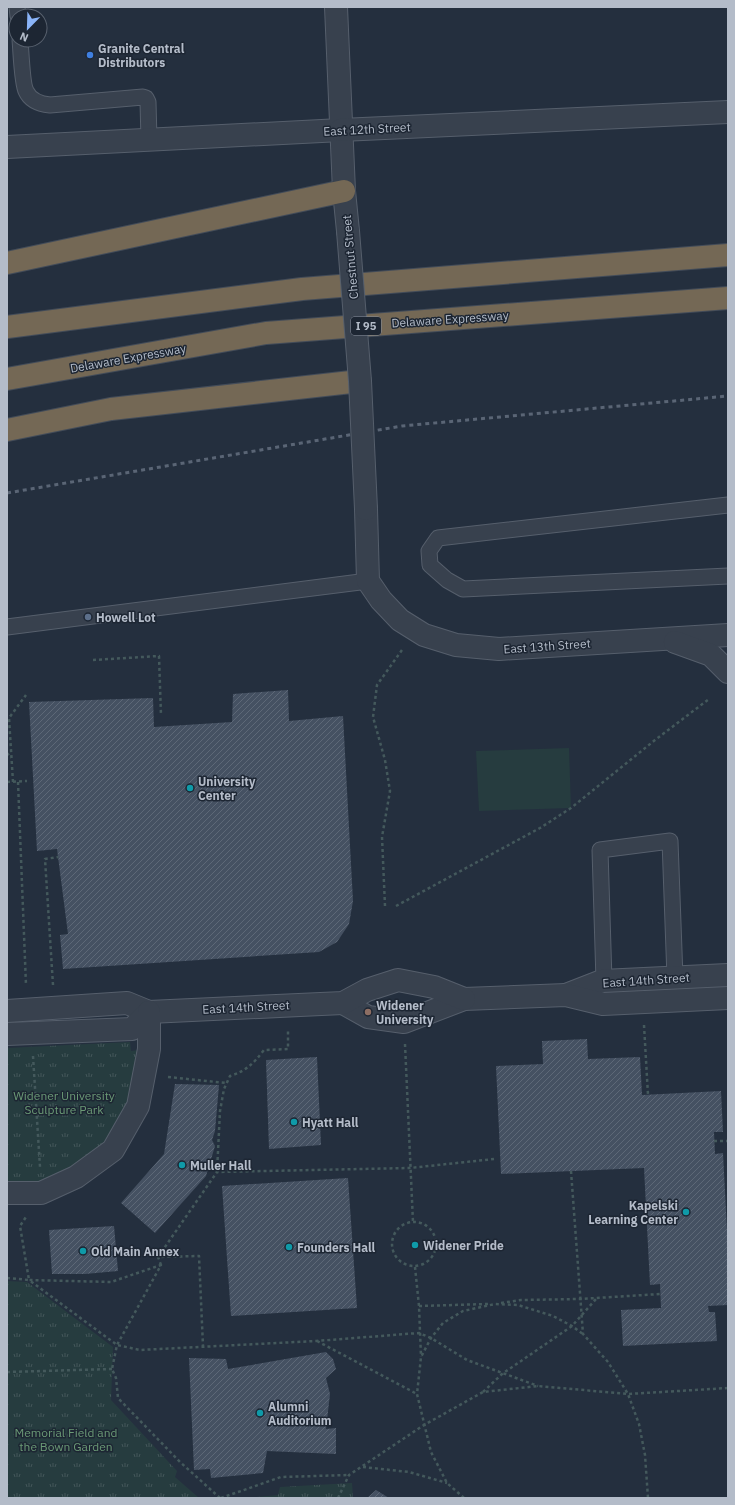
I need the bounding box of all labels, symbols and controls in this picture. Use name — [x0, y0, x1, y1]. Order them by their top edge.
north arrow — [8, 8, 48, 48]
text: N — [18, 29, 30, 45]
place label: Granite Central Distributors — [98, 41, 185, 70]
marker: Granite Central Distributors — [85, 50, 95, 60]
street label: East 12th Street — [323, 119, 411, 139]
street label: Chestnut Street — [339, 214, 361, 300]
street label: Delaware Expressway — [391, 307, 509, 331]
road number: I 95 — [351, 317, 381, 335]
street label: Delaware Expressway — [69, 340, 187, 376]
place label: Howell Lot — [96, 610, 156, 625]
marker: Howell Lot — [83, 612, 93, 622]
street label: East 13th Street — [503, 635, 591, 657]
place label: University Center — [198, 774, 256, 803]
marker: University Center — [185, 783, 195, 793]
street label: East 14th Street — [602, 969, 690, 991]
street label: East 14th Street — [202, 997, 290, 1017]
place label: Widener University — [376, 998, 434, 1027]
marker: Widener University — [363, 1007, 373, 1017]
park label: Widener University Sculpture Park — [13, 1088, 115, 1117]
place label: Hyatt Hall — [302, 1115, 359, 1130]
marker: Hyatt Hall — [289, 1117, 299, 1127]
place label: Muller Hall — [190, 1158, 252, 1173]
marker: Muller Hall — [177, 1160, 187, 1170]
place label: Kapelski Learning Center — [588, 1198, 678, 1227]
marker: Kapelski Learning Center — [681, 1207, 691, 1217]
place label: Widener Pride — [423, 1238, 504, 1253]
place label: Founders Hall — [297, 1240, 376, 1255]
marker: Widener Pride — [410, 1240, 420, 1250]
marker: Founders Hall — [284, 1242, 294, 1252]
place label: Old Main Annex — [91, 1244, 179, 1259]
marker: Old Main Annex — [78, 1246, 88, 1256]
place label: Alumni Auditorium — [268, 1399, 332, 1428]
marker: Alumni Auditorium — [255, 1408, 265, 1418]
park label: Memorial Field and the Bown Garden — [15, 1425, 117, 1454]

